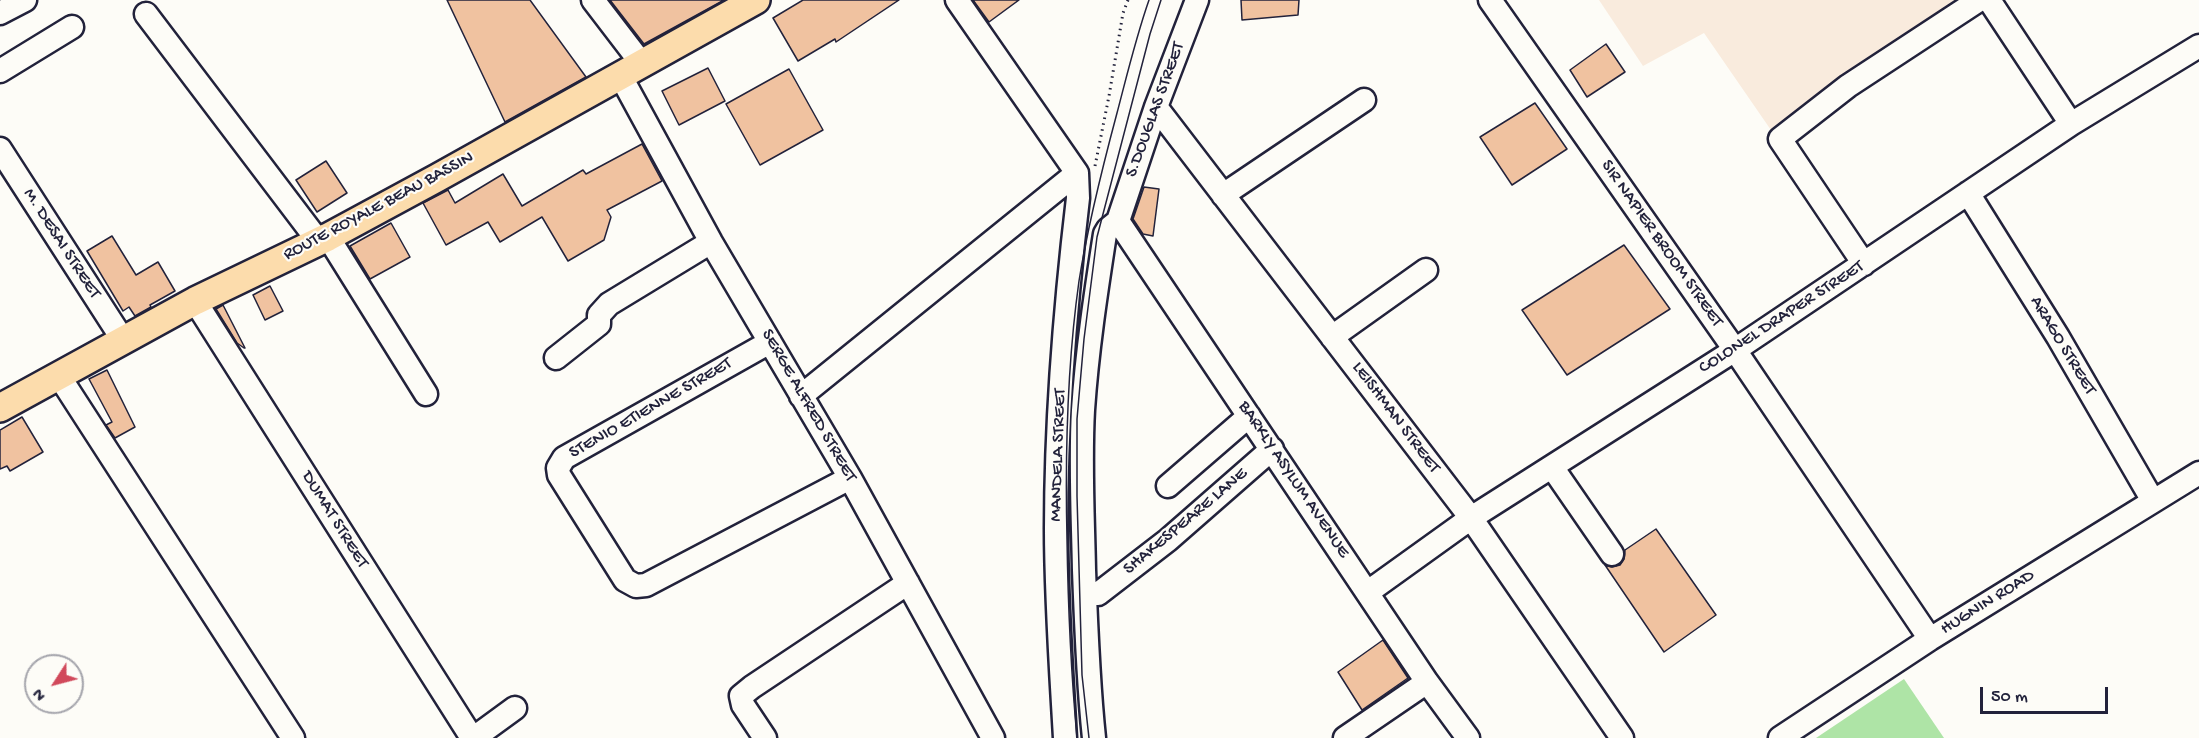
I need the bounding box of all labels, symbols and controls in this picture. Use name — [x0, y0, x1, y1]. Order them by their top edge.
street label: S.DOUGLAS STREET — [1122, 39, 1190, 181]
street label: ROUTE ROYALE BEAU BASSIN — [280, 148, 478, 266]
street label: SIR NAPIER BROOM STREET — [1595, 156, 1727, 332]
street label: M. DESAI STREET — [17, 185, 105, 303]
street label: COLONEL DRAPER STREET — [1695, 257, 1869, 379]
street label: ARAGO STREET — [2024, 293, 2100, 399]
street label: SERGE ALFRED STREET — [755, 326, 861, 486]
street label: STENIO ETIENNE STREET — [566, 354, 736, 464]
street label: LEISHMAN STREET — [1346, 358, 1444, 478]
street label: MANDELA STREET — [1046, 388, 1072, 522]
street label: BARKLY ASYLUM AVENUE — [1232, 397, 1354, 563]
street label: SHAKESPEARE LANE — [1119, 464, 1253, 580]
street label: DUMAT STREET — [296, 467, 372, 573]
street label: HUGNIN ROAD — [1937, 566, 2039, 640]
north arrow — [24, 654, 84, 714]
scale bar — [1983, 675, 2110, 713]
text: N — [30, 684, 51, 704]
text: 50 m — [1991, 687, 2028, 708]

